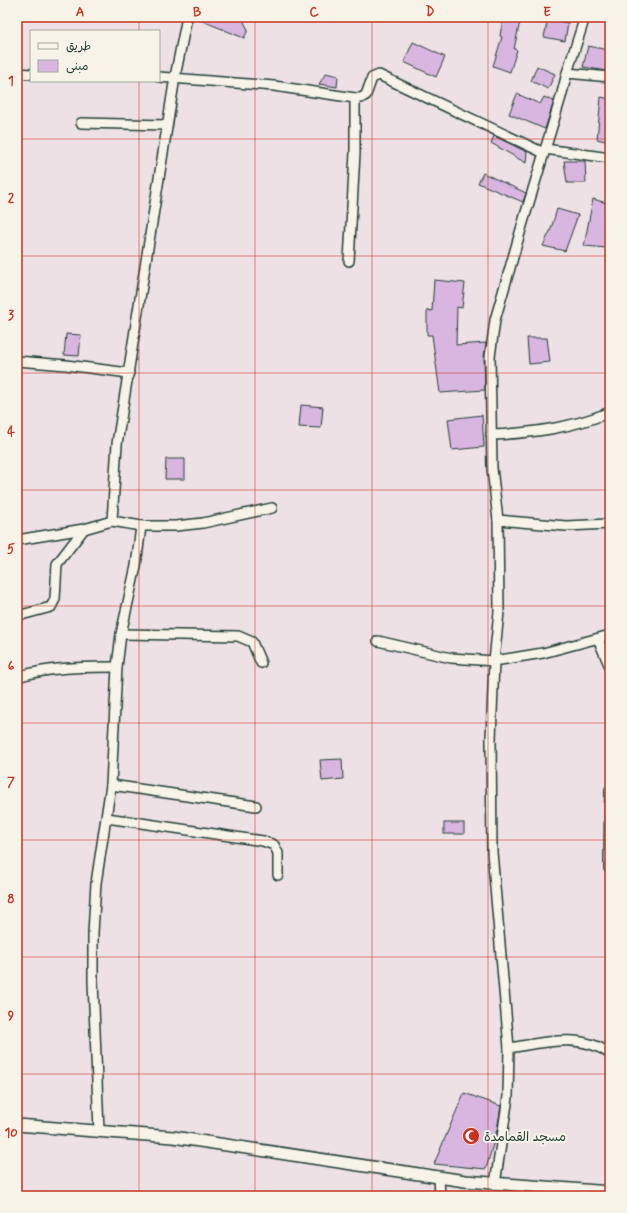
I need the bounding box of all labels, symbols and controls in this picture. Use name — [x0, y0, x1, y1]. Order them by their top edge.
text: A — [76, 4, 84, 21]
text: B — [193, 4, 202, 21]
text: C — [309, 4, 319, 21]
text: D — [426, 4, 435, 21]
text: E — [543, 4, 551, 21]
legend — [30, 30, 160, 82]
text: طريق — [66, 39, 91, 55]
text: مبنى — [66, 59, 89, 75]
text: 1 — [8, 73, 14, 90]
text: 2 — [8, 190, 15, 207]
text: 3 — [8, 307, 14, 324]
text: 4 — [7, 424, 15, 441]
text: 5 — [7, 541, 15, 558]
text: 6 — [8, 658, 15, 675]
text: 7 — [7, 774, 15, 791]
text: 8 — [7, 891, 15, 908]
text: 9 — [8, 1008, 15, 1025]
text: 10 — [4, 1125, 18, 1142]
mosque icon: مسجد القمامدة — [461, 1126, 481, 1146]
place label: مسجد القمامدة — [484, 1129, 566, 1146]

